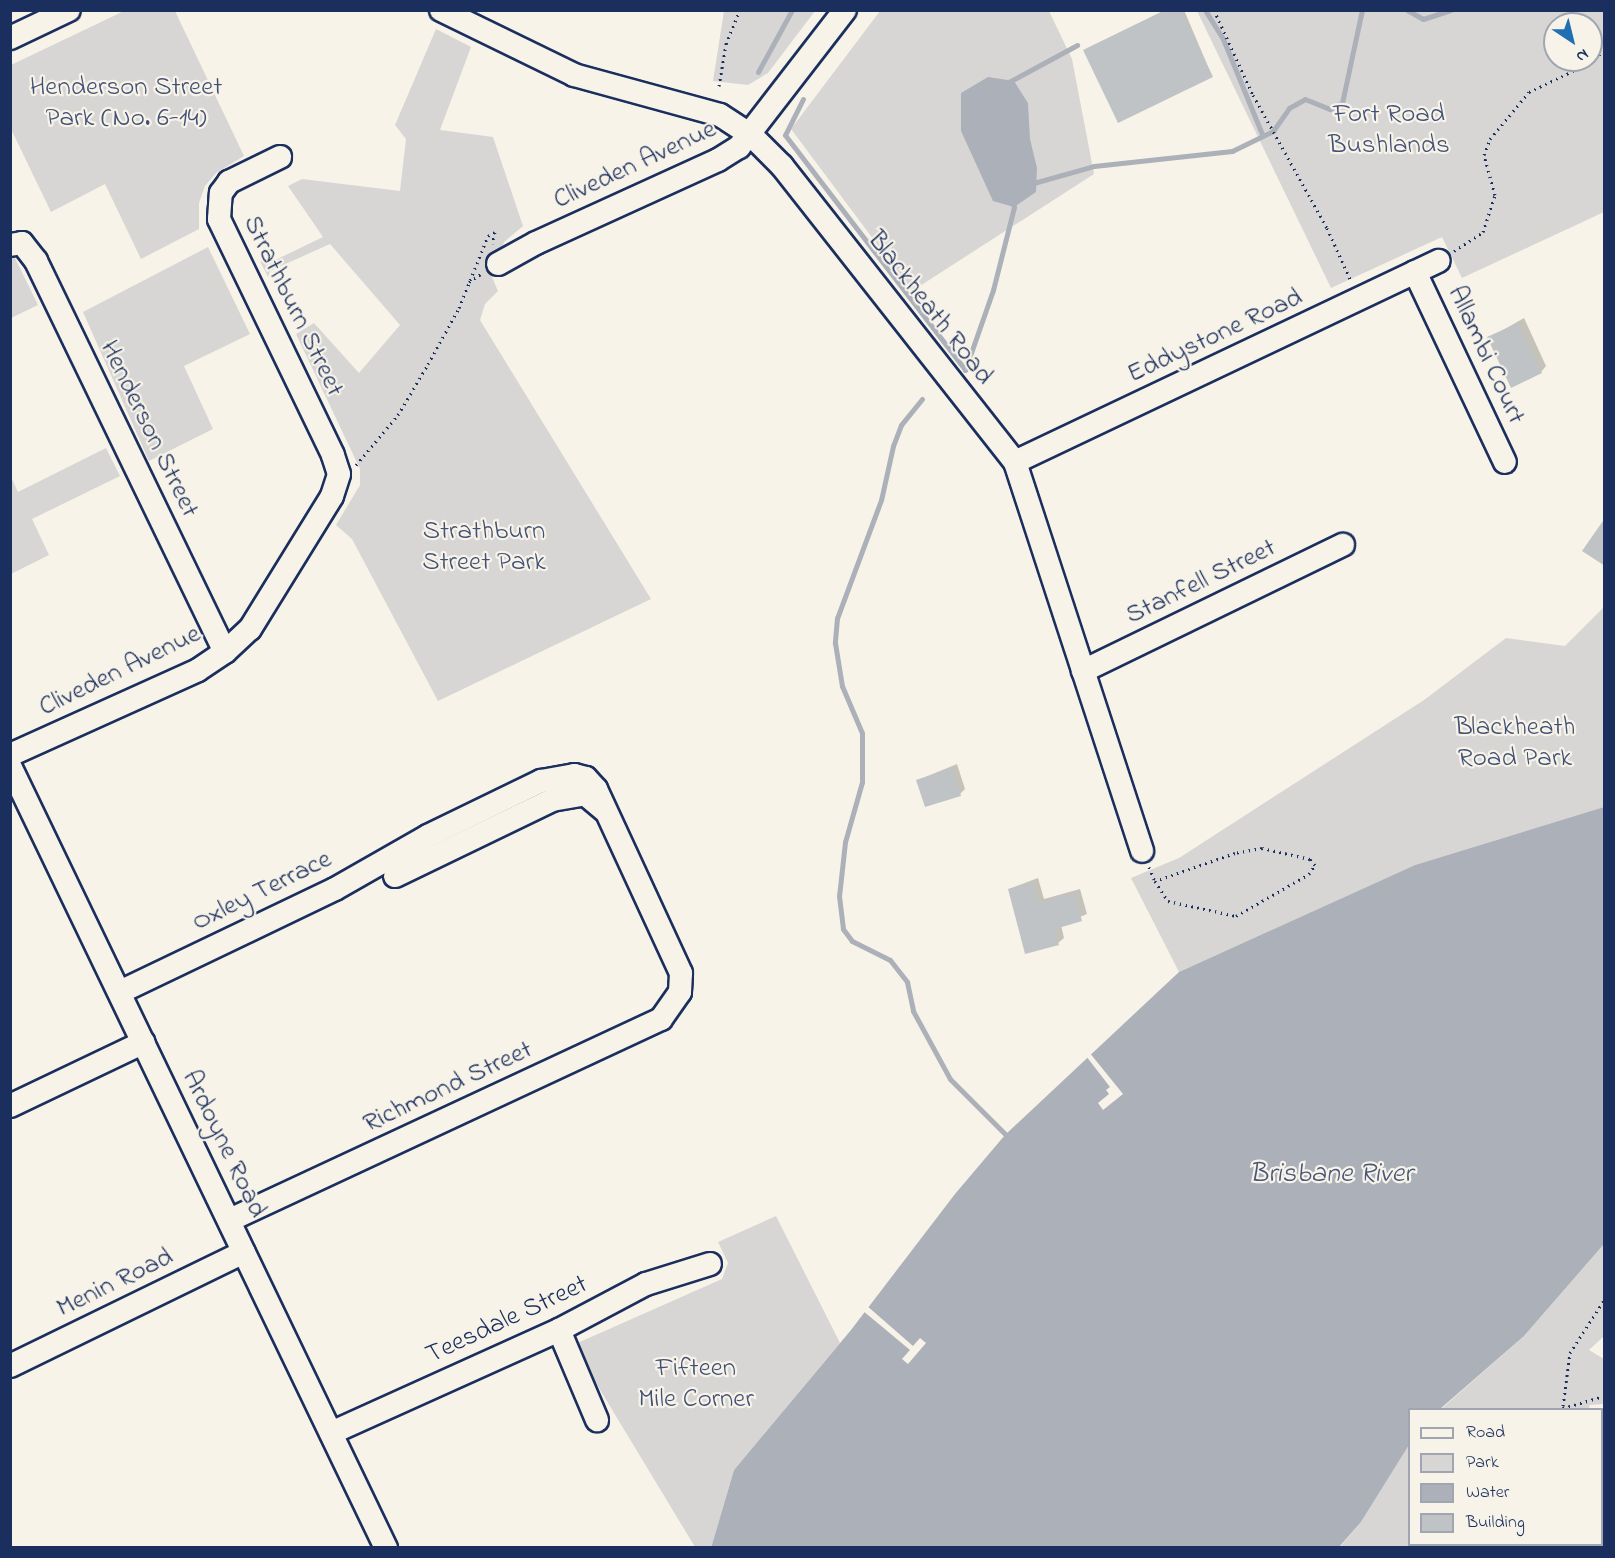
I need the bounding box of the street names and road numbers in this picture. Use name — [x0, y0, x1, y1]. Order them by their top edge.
street label: Cliveden Avenue — [549, 113, 721, 217]
street label: Strathburn Street — [235, 210, 351, 402]
street label: Blackheath Road — [860, 225, 1000, 391]
street label: Eddystone Road — [1122, 281, 1308, 391]
street label: Allambi Court — [1440, 281, 1532, 429]
street label: Henderson Street — [92, 335, 206, 523]
street label: Stanfell Street — [1121, 532, 1281, 632]
street label: Cliveden Avenue — [34, 618, 206, 724]
street label: Oxley Terrace — [187, 843, 337, 939]
street label: Richmond Street — [358, 1034, 538, 1140]
street label: Ardoyne Road — [174, 1065, 274, 1223]
street label: Menin Road — [52, 1241, 178, 1325]
street label: Teesdale Street — [421, 1268, 593, 1372]

